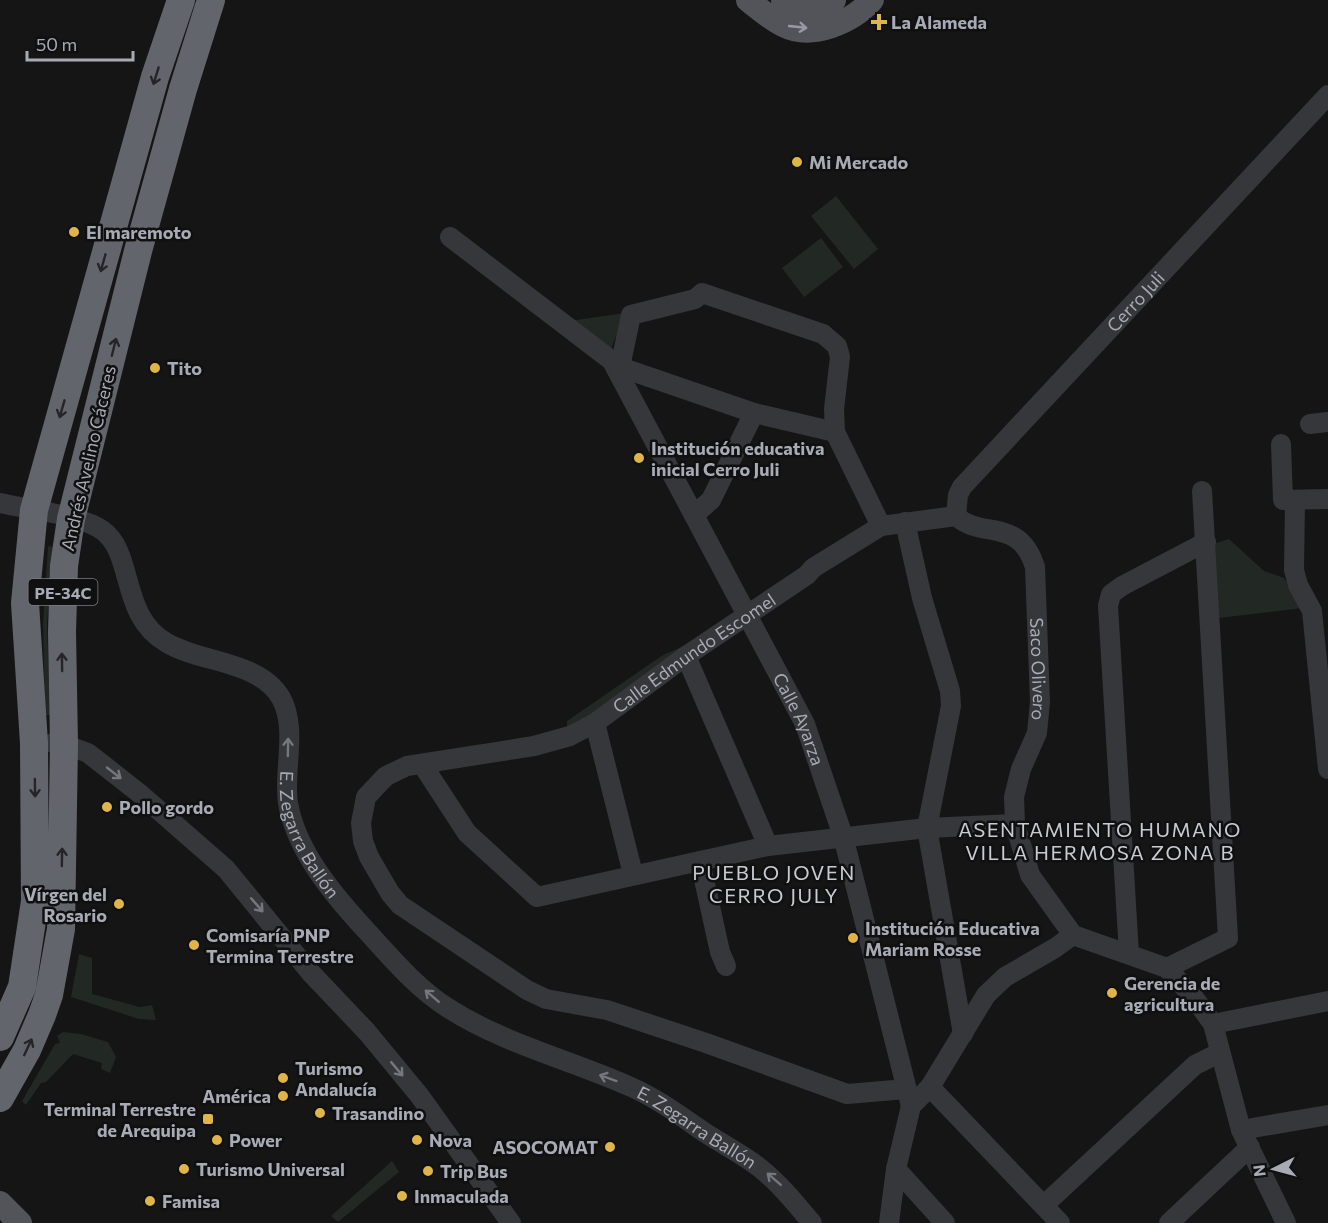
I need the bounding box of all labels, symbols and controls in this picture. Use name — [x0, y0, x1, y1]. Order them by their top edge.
place label: La Alameda — [891, 11, 987, 33]
marker: La Alameda — [872, 15, 886, 29]
one-way arrow — [788, 22, 808, 33]
scale bar — [27, 24, 134, 62]
text: 50 m — [36, 33, 77, 55]
one-way arrow — [150, 66, 161, 85]
place label: Mi Mercado — [809, 151, 908, 173]
marker: Mi Mercado — [790, 155, 804, 169]
place label: El maremoto — [86, 221, 192, 243]
marker: El maremoto — [67, 225, 81, 239]
one-way arrow — [97, 253, 108, 272]
street label: Cerro Juli — [1102, 267, 1169, 336]
one-way arrow — [108, 338, 120, 357]
place label: Tito — [167, 357, 202, 379]
marker: Tito — [148, 361, 162, 375]
street label: Andrés Avelino Cáceres — [56, 363, 120, 553]
one-way arrow — [55, 399, 67, 418]
place label: Institución educativa inicial Cerro Juli — [651, 437, 824, 480]
marker: Institución educativa inicial Cerro Juli — [632, 451, 646, 465]
road number: PE-34C — [28, 579, 98, 605]
street label: Calle Edmundo Escomel — [608, 588, 780, 717]
street label: Saco Olivero — [1026, 617, 1051, 722]
one-way arrow — [56, 652, 68, 672]
street label: Calle Ayarza — [769, 669, 829, 768]
one-way arrow — [282, 738, 294, 757]
one-way arrow — [105, 767, 121, 780]
street label: E. Zegarra Ballón — [276, 770, 344, 902]
one-way arrow — [29, 778, 41, 798]
place label: Pollo gordo — [119, 796, 214, 818]
marker: Pollo gordo — [100, 800, 114, 814]
district label: ASENTAMIENTO HUMANO VILLA HERMOSA ZONA B — [958, 817, 1242, 864]
one-way arrow — [57, 847, 68, 867]
district label: PUEBLO JOVEN CERRO JULY — [692, 860, 856, 907]
place label: Vírgen del Rosario — [24, 883, 107, 926]
marker: Vírgen del Rosario — [112, 897, 126, 911]
one-way arrow — [250, 897, 264, 912]
place label: Institución Educativa Mariam Rosse — [865, 917, 1040, 960]
place label: Comisaría PNP Termina Terrestre — [206, 924, 354, 967]
marker: Institución Educativa Mariam Rosse — [846, 931, 860, 945]
marker: Comisaría PNP Termina Terrestre — [187, 938, 201, 952]
place label: Gerencia de agricultura — [1124, 972, 1220, 1015]
marker: Gerencia de agricultura — [1105, 986, 1119, 1000]
one-way arrow — [425, 989, 440, 1003]
one-way arrow — [23, 1038, 35, 1056]
place label: Turismo Andalucía — [295, 1057, 377, 1100]
one-way arrow — [391, 1061, 404, 1077]
marker: Turismo Andalucía — [276, 1071, 290, 1085]
one-way arrow — [599, 1072, 618, 1083]
street label: E. Zegarra Ballón — [634, 1081, 761, 1173]
place label: América — [202, 1085, 271, 1107]
marker: América — [276, 1089, 290, 1103]
place label: Terminal Terrestre de Arequipa — [43, 1098, 196, 1141]
place label: Trasandino — [332, 1102, 424, 1124]
marker: Trasandino — [313, 1106, 327, 1120]
marker: Terminal Terrestre de Arequipa — [201, 1112, 215, 1126]
place label: Power — [229, 1129, 283, 1151]
place label: Nova — [429, 1129, 472, 1151]
marker: Power — [210, 1133, 224, 1147]
marker: Nova — [410, 1133, 424, 1147]
place label: ASOCOMAT — [493, 1136, 598, 1158]
north arrow — [1244, 1139, 1304, 1199]
marker: ASOCOMAT — [603, 1140, 617, 1154]
place label: Turismo Universal — [196, 1158, 345, 1180]
place label: Trip Bus — [440, 1160, 508, 1182]
marker: Turismo Universal — [177, 1162, 191, 1176]
marker: Trip Bus — [421, 1164, 435, 1178]
text: N — [1249, 1164, 1269, 1178]
one-way arrow — [766, 1173, 782, 1187]
place label: Inmaculada — [414, 1185, 509, 1207]
marker: Inmaculada — [395, 1189, 409, 1203]
place label: Famisa — [162, 1190, 220, 1212]
marker: Famisa — [143, 1194, 157, 1208]

